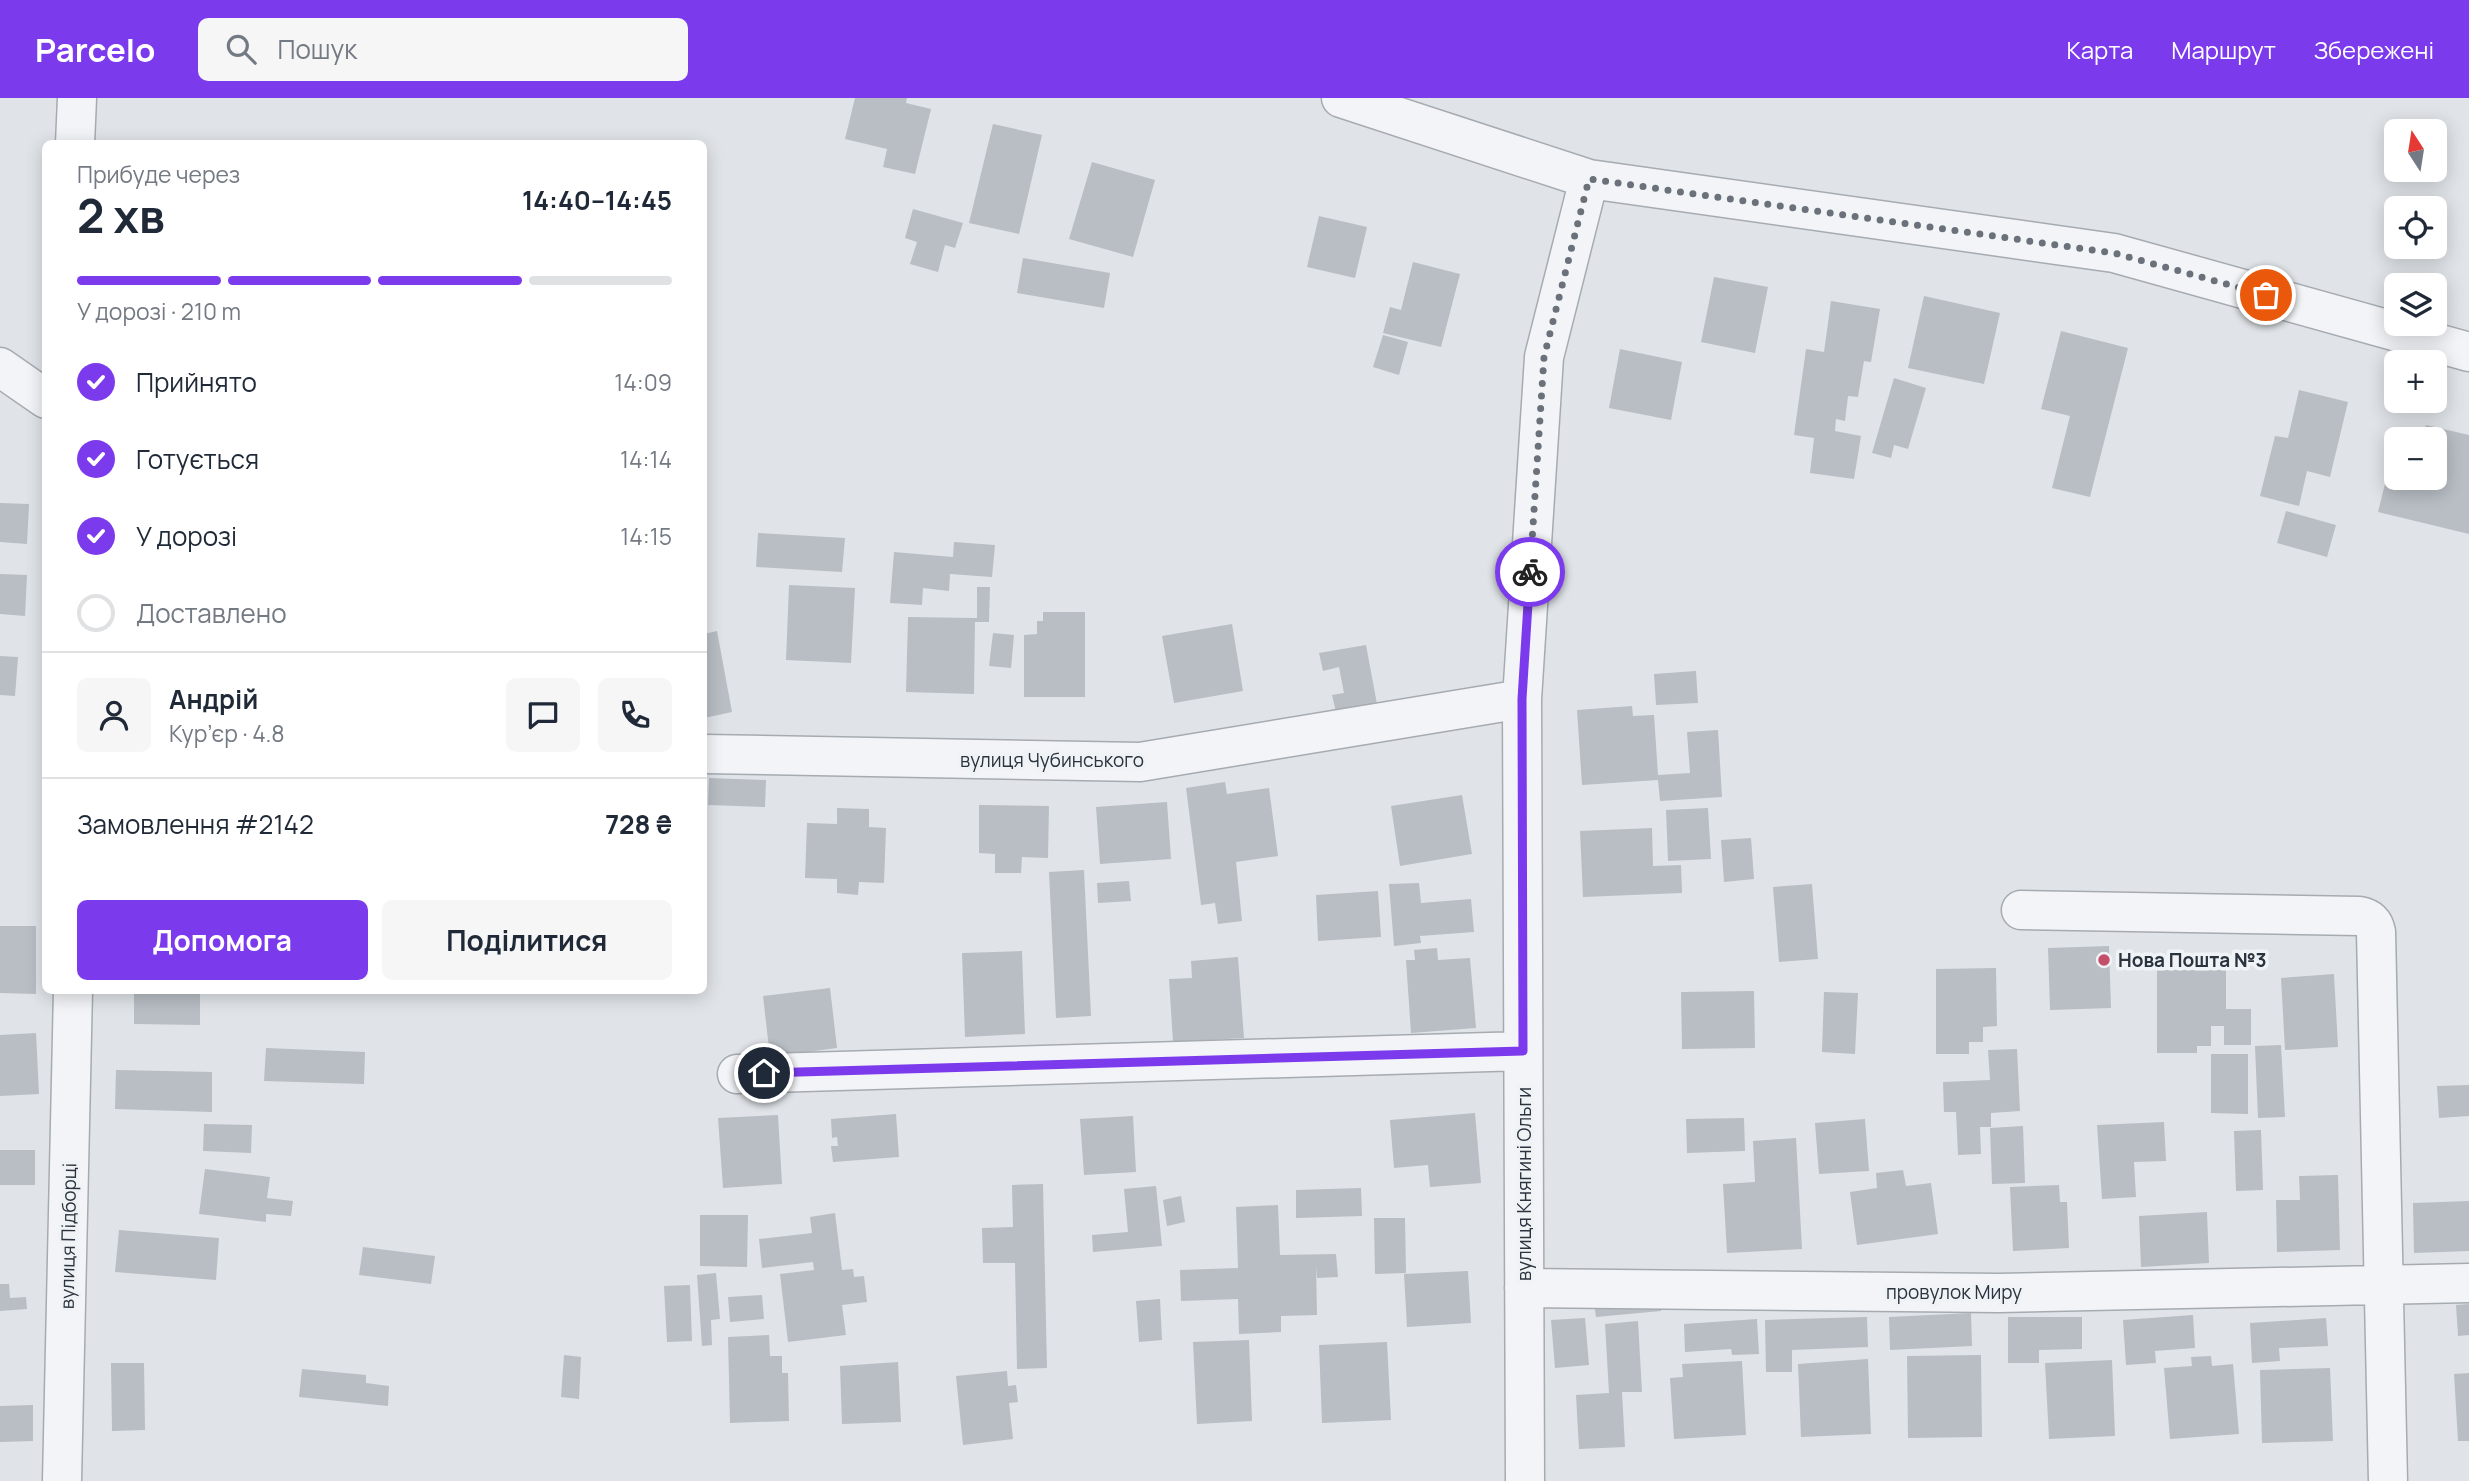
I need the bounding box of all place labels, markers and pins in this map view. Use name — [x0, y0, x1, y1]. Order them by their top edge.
pin — [2236, 265, 2296, 325]
place label: Нова Пошта №3 — [2118, 947, 2266, 973]
marker: Нова Пошта №3 — [2096, 952, 2112, 968]
pin — [734, 1043, 794, 1103]

